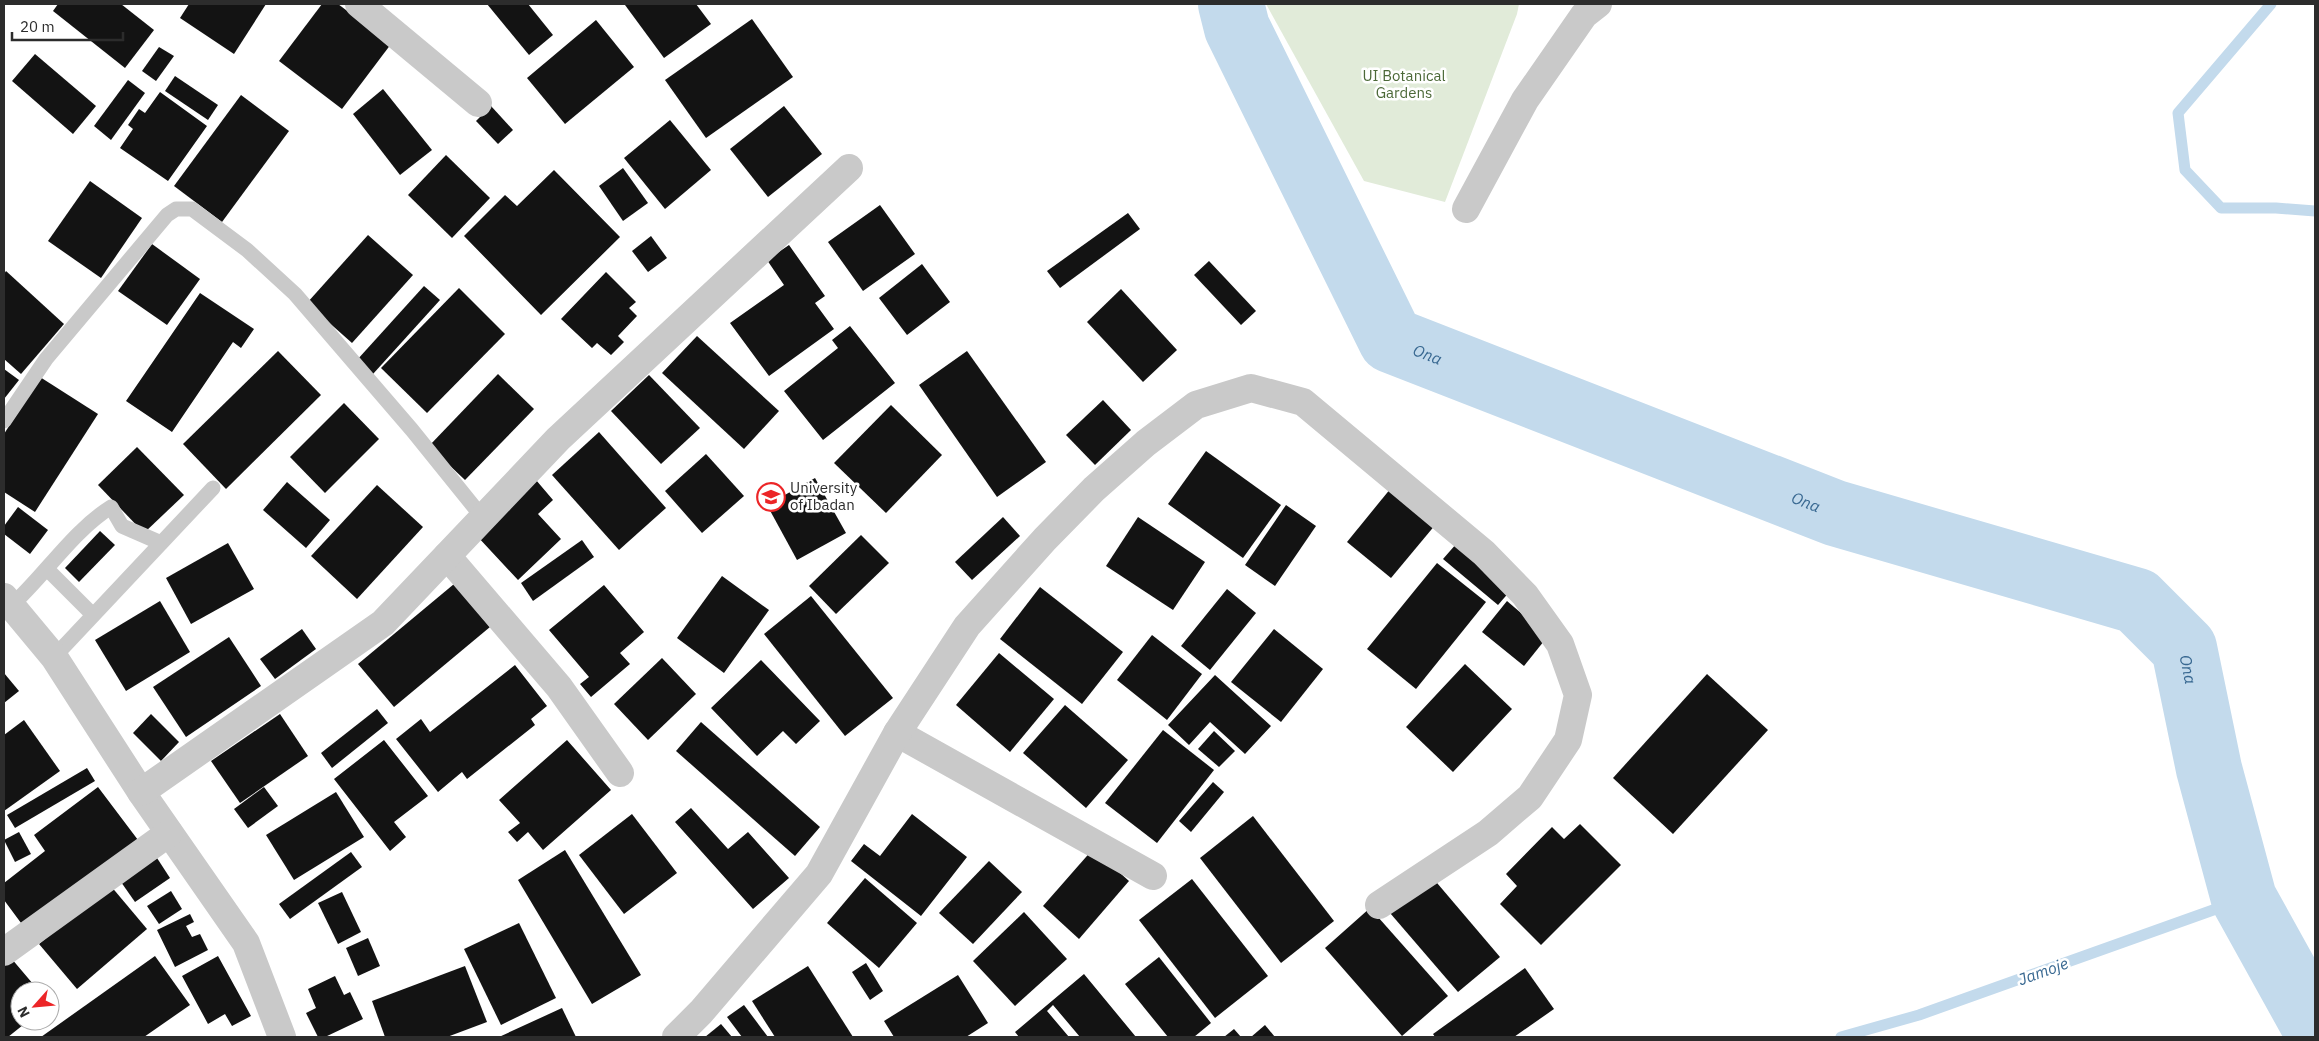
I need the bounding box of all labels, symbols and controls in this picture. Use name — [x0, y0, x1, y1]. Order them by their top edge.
scale bar — [12, 10, 124, 42]
text: 20 m — [20, 17, 55, 36]
park label: UI Botanical Gardens — [1362, 66, 1446, 102]
water label: Ona — [1410, 340, 1445, 369]
place label: University of Ibadan — [790, 478, 858, 514]
school or university icon: University of Ibadan — [756, 482, 786, 512]
water label: Ona — [1789, 487, 1823, 516]
water label: Ona — [2176, 653, 2201, 686]
water label: Jamoje — [2015, 953, 2071, 989]
north arrow — [10, 981, 60, 1031]
text: N — [13, 1003, 34, 1021]

